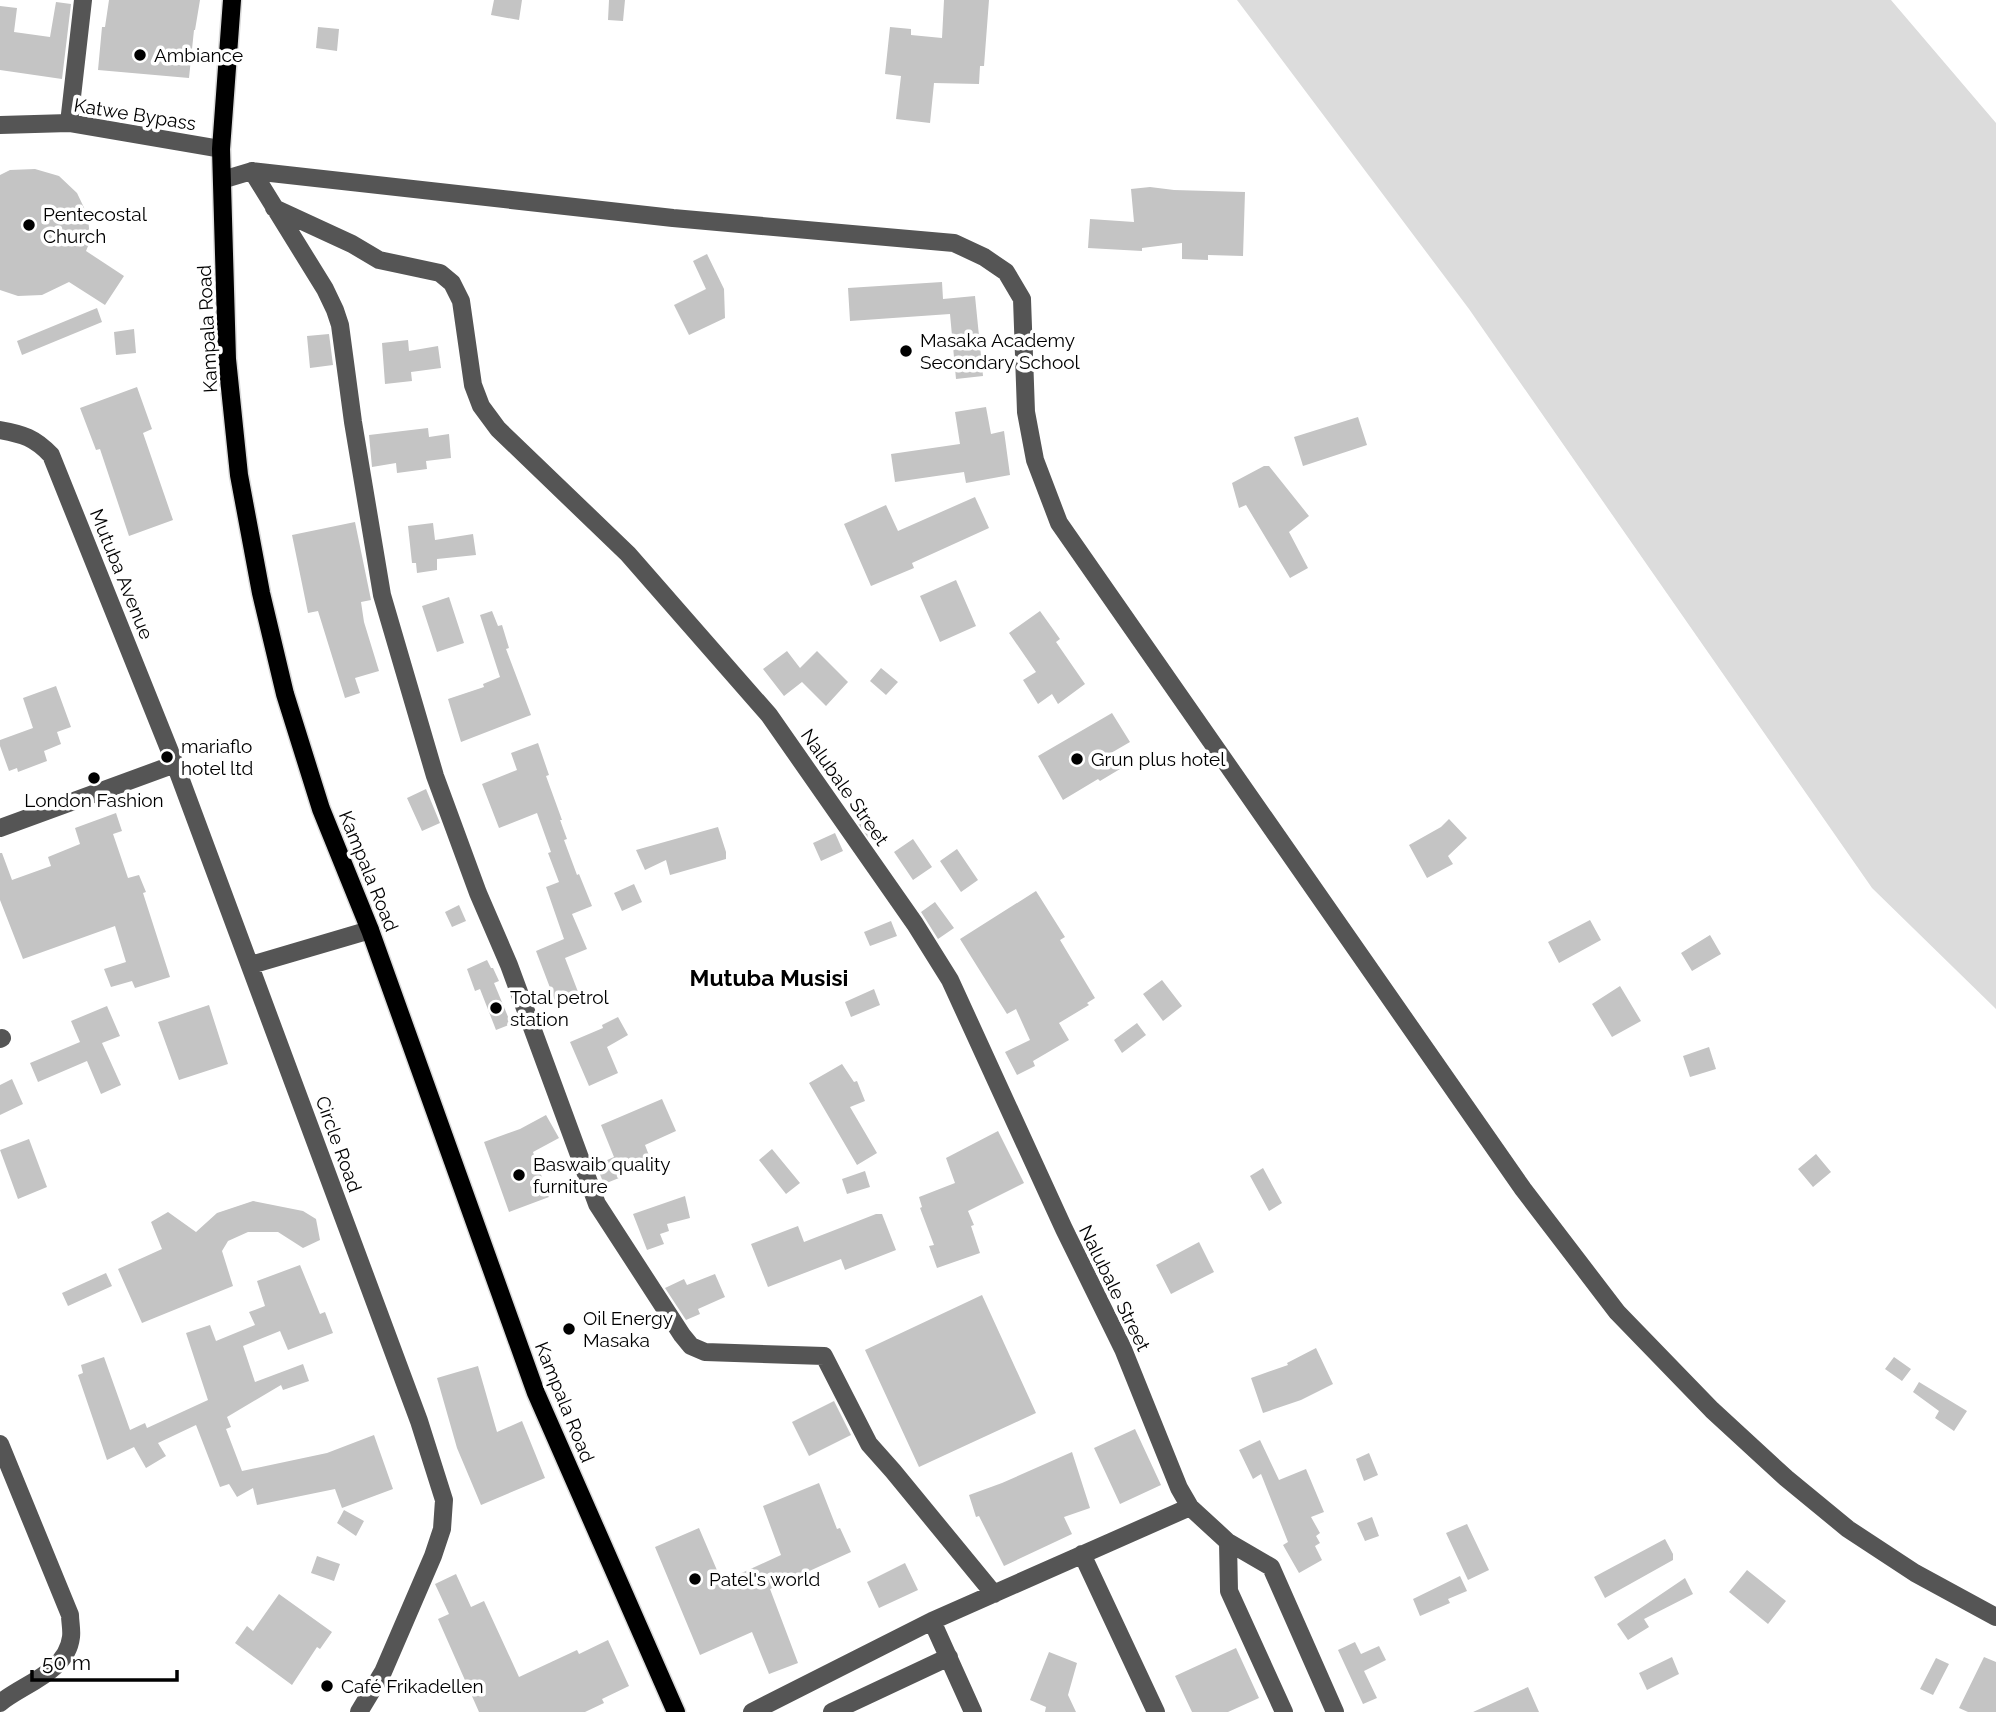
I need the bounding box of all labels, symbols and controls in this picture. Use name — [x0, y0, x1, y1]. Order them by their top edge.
place label: Ambiance — [154, 44, 243, 66]
marker: Ambiance — [132, 47, 148, 63]
street label: Katwe Bypass — [72, 93, 198, 135]
place label: Pentecostal Church — [43, 203, 148, 247]
marker: Pentecostal Church — [21, 217, 37, 233]
street label: Kampala Road — [193, 264, 221, 394]
place label: Masaka Academy Secondary School — [920, 329, 1081, 373]
marker: Masaka Academy Secondary School — [898, 343, 914, 359]
street label: Mutuba Avenue — [86, 506, 158, 642]
street label: Nalubale Street — [797, 724, 894, 850]
place label: mariaflo hotel ltd — [181, 735, 253, 779]
place label: Grun plus hotel — [1091, 748, 1226, 770]
marker: mariaflo hotel ltd — [159, 749, 175, 765]
marker: Grun plus hotel — [1069, 751, 1085, 767]
marker: London Fashion — [86, 770, 102, 786]
place label: London Fashion — [24, 789, 164, 811]
street label: Kampala Road — [335, 808, 403, 934]
district label: Mutuba Musisi — [690, 964, 848, 991]
place label: Total petrol station — [510, 986, 610, 1030]
marker: Total petrol station — [488, 1000, 504, 1016]
street label: Circle Road — [311, 1093, 367, 1195]
place label: Baswaib quality furniture — [533, 1153, 671, 1197]
marker: Baswaib quality furniture — [511, 1167, 527, 1183]
street label: Nalubale Street — [1075, 1221, 1155, 1355]
place label: Oil Energy Masaka — [583, 1307, 673, 1351]
marker: Oil Energy Masaka — [561, 1321, 577, 1337]
street label: Kampala Road — [531, 1339, 599, 1465]
place label: Patel's world — [709, 1568, 820, 1590]
marker: Patel's world — [687, 1571, 703, 1587]
scale bar — [32, 1638, 177, 1682]
text: 50 m — [42, 1650, 91, 1675]
place label: Café Frikadellen — [341, 1675, 483, 1697]
marker: Café Frikadellen — [319, 1678, 335, 1694]

